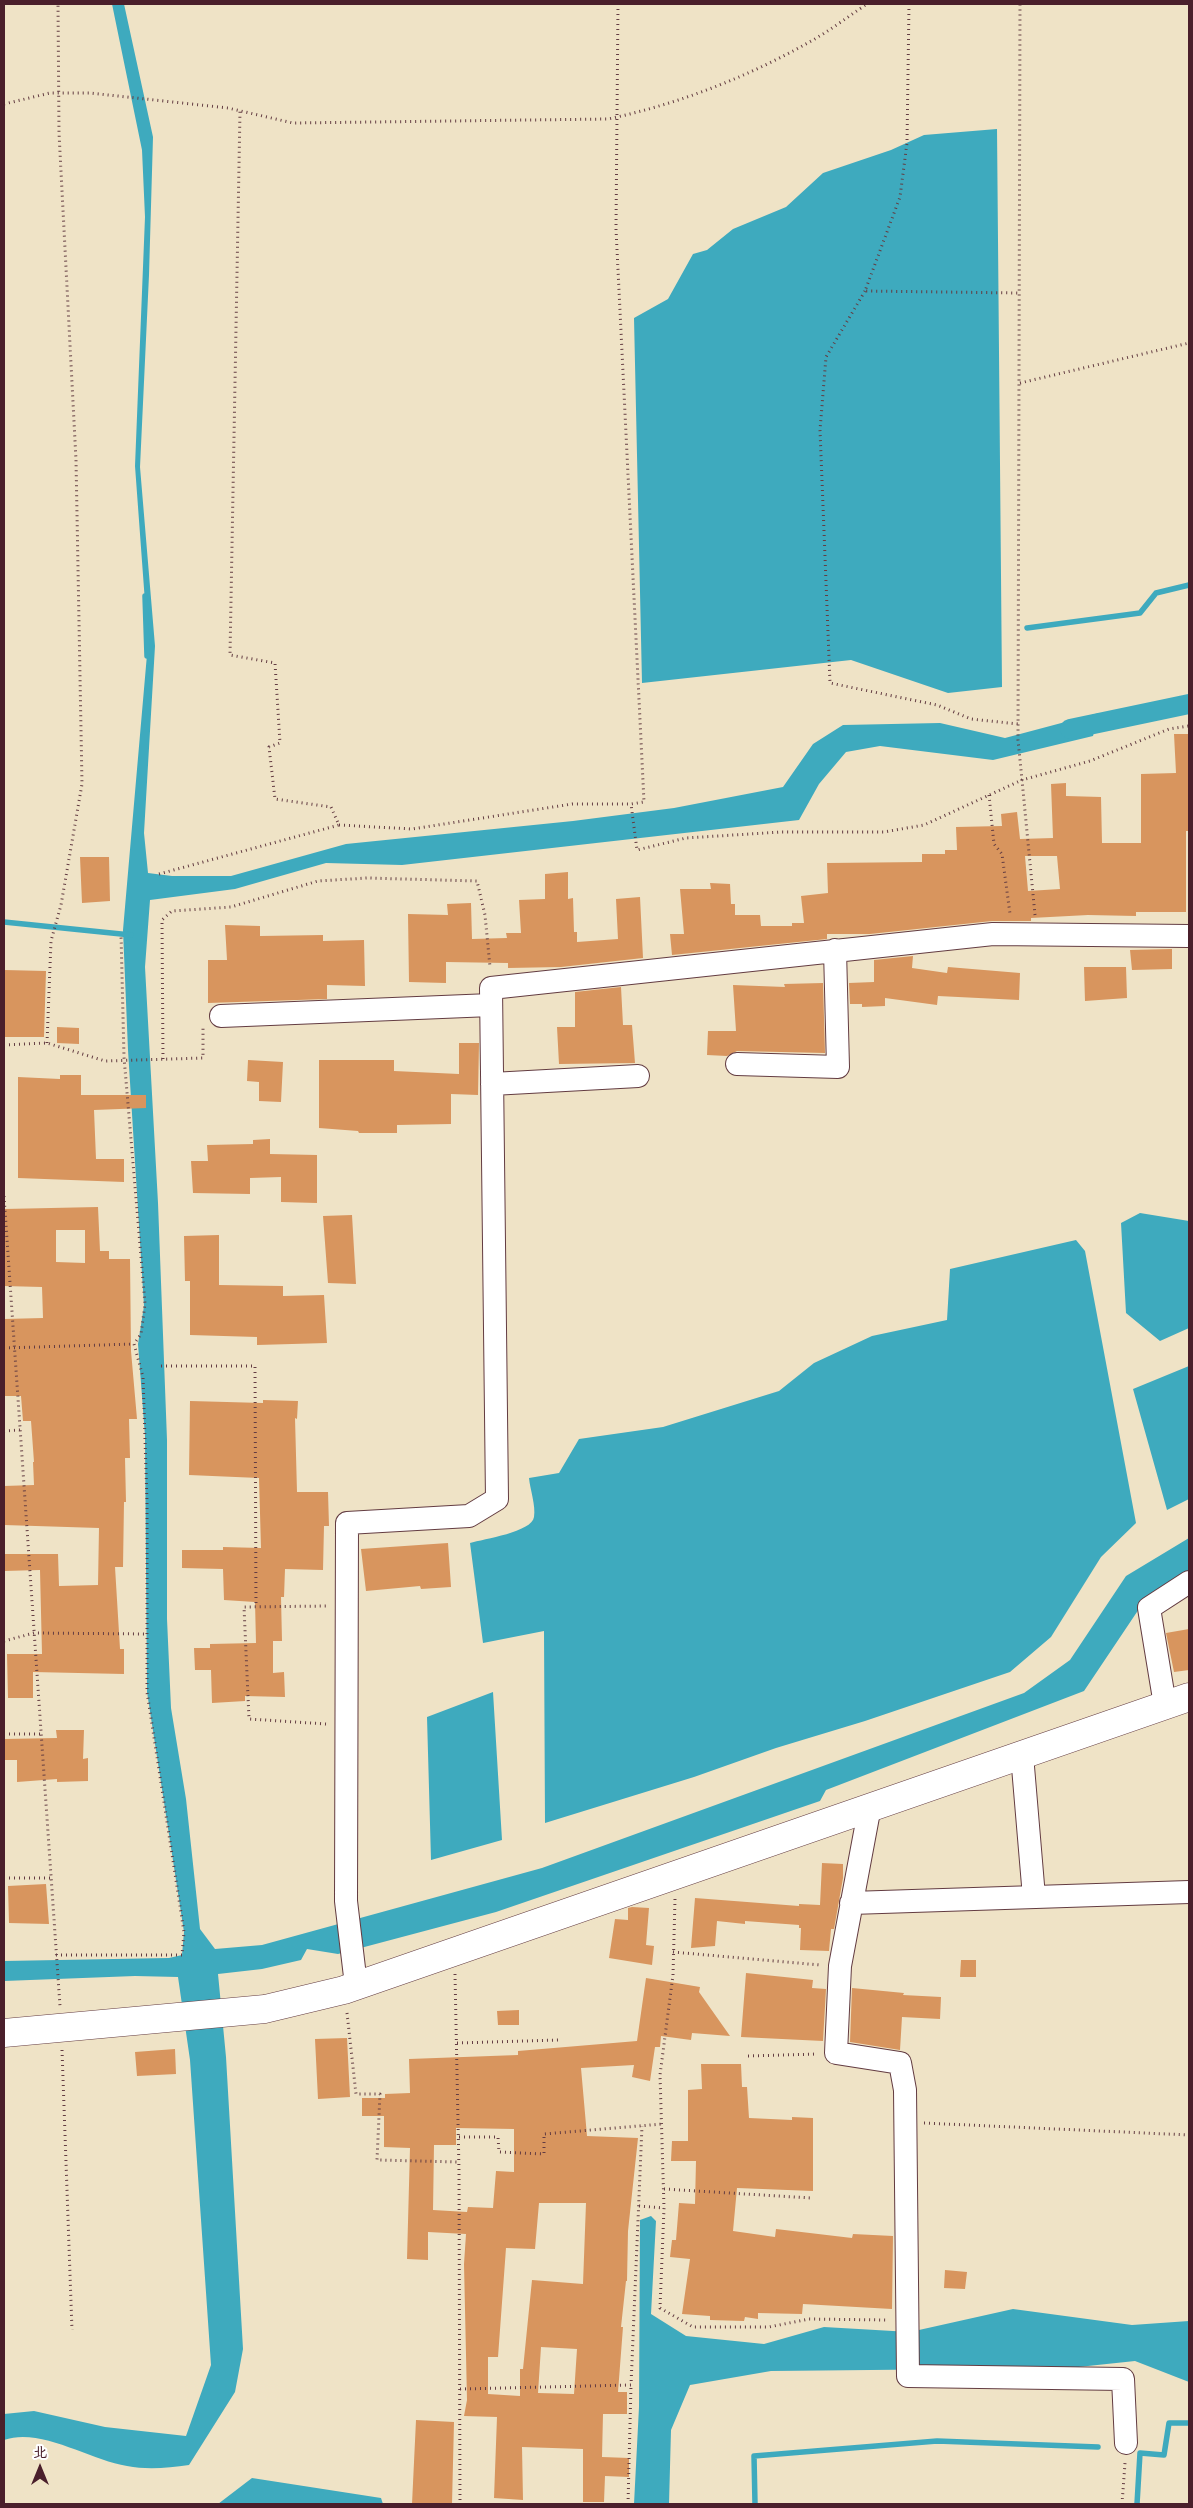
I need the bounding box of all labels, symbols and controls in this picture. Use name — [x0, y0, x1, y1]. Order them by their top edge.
north arrow — [15, 2443, 65, 2493]
text: 北 — [33, 2444, 47, 2461]

